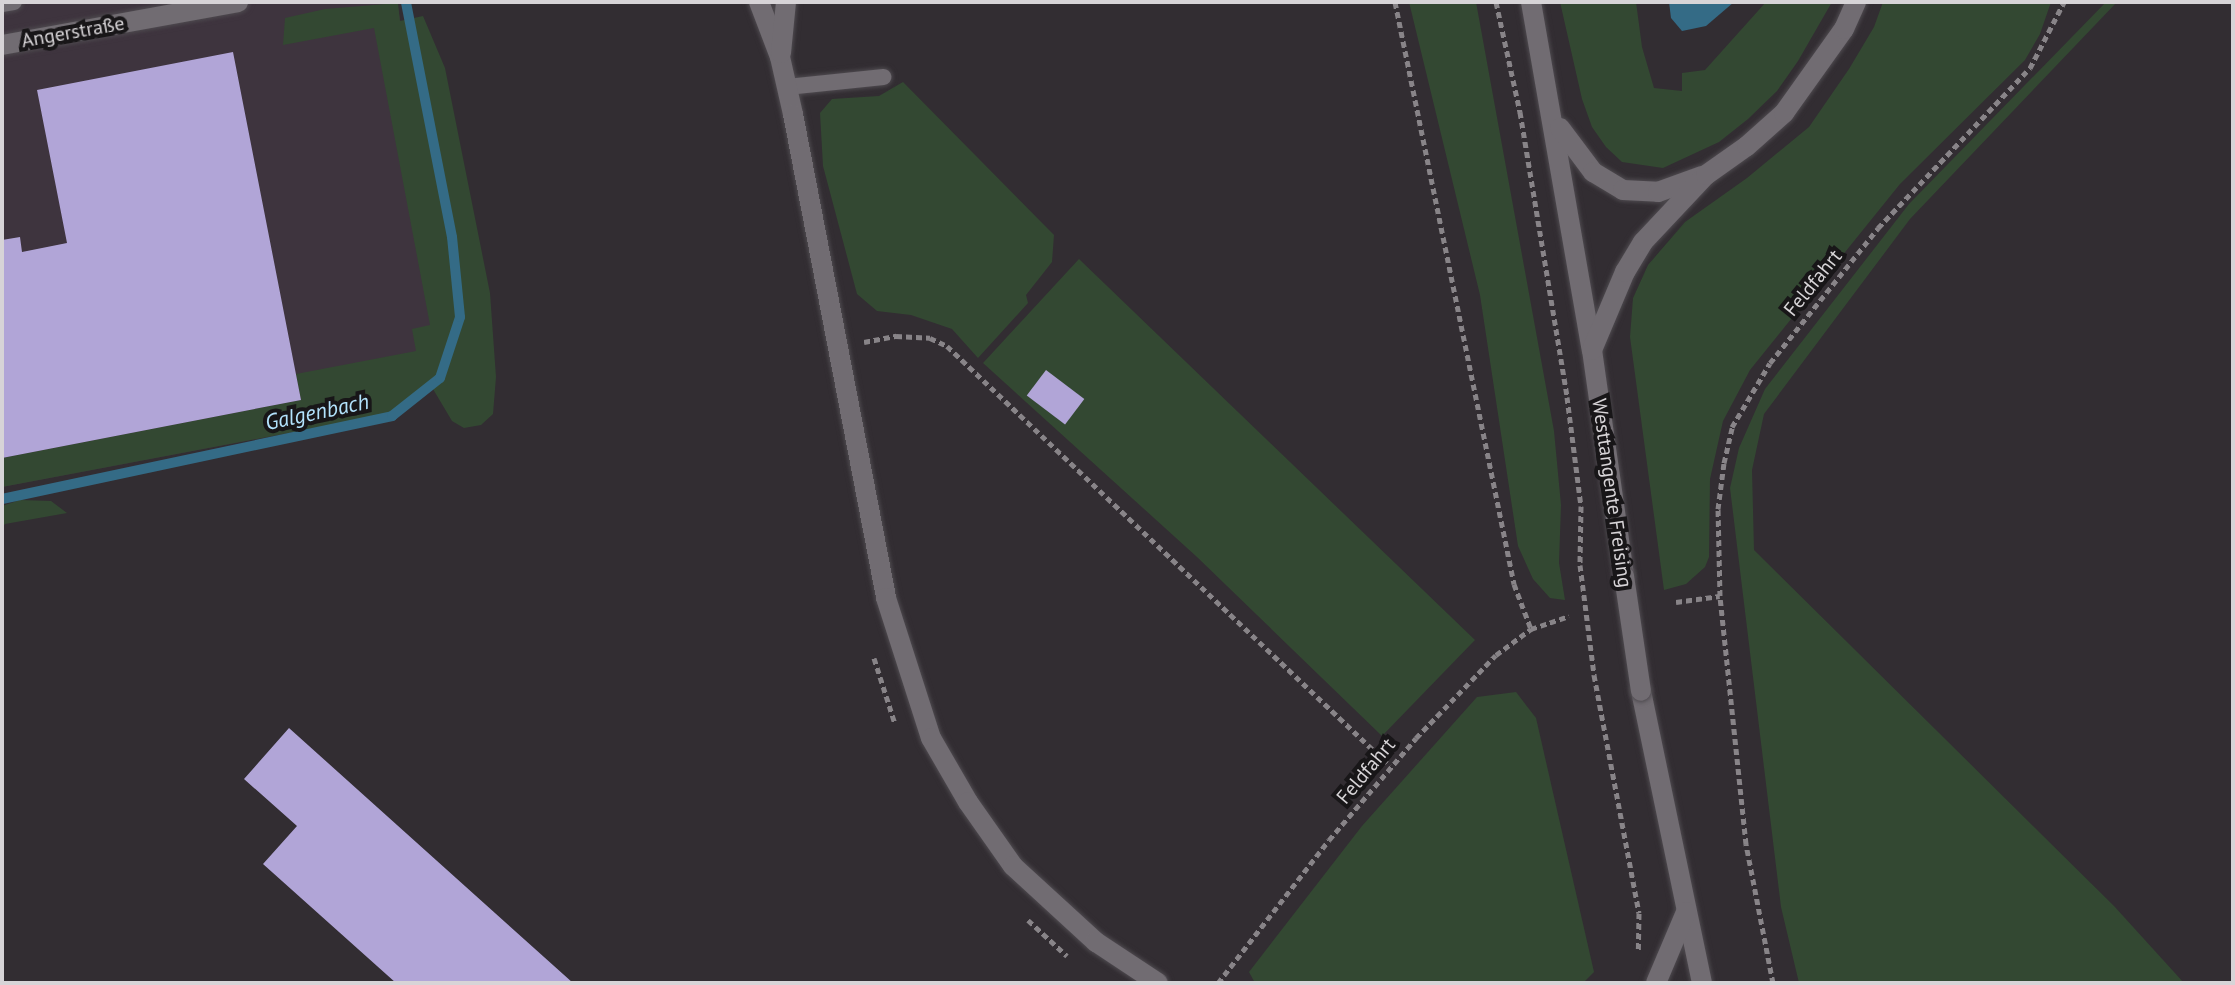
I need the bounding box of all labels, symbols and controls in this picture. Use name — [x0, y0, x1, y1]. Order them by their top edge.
street label: Angerstraße — [20, 11, 126, 53]
street label: Feldfahrt — [1779, 245, 1847, 321]
water label: Galgenbach — [263, 388, 371, 436]
street label: Westtangente Freising — [1587, 397, 1637, 589]
street label: Feldfahrt — [1332, 733, 1400, 809]

